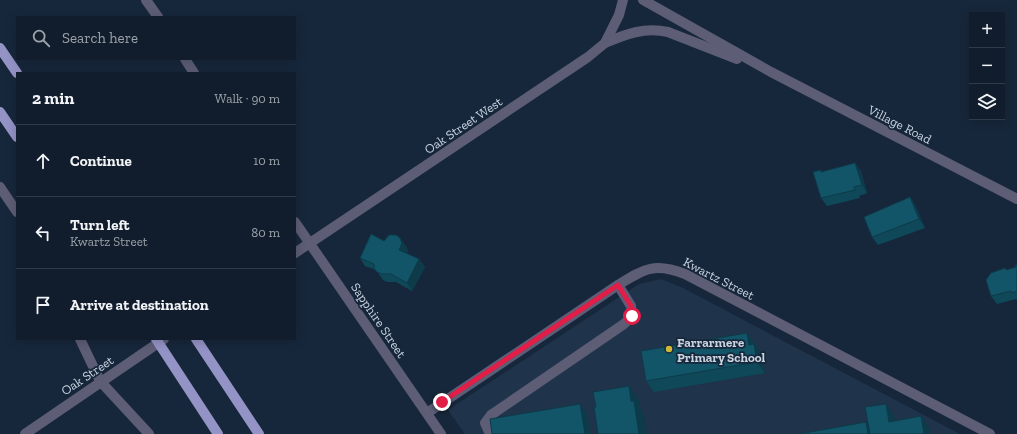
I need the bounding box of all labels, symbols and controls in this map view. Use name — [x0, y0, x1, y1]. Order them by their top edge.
map controls — [969, 12, 1005, 120]
button: + — [969, 12, 1005, 48]
search box — [16, 16, 296, 60]
icon: search — [30, 27, 52, 49]
text: Search here — [62, 29, 138, 47]
button: − — [969, 48, 1005, 84]
button: layers — [969, 84, 1005, 120]
text: 2 min — [32, 88, 74, 108]
text: Walk · 90 m — [215, 91, 280, 106]
street label: Oak Street West — [422, 94, 505, 157]
street label: Village Road — [865, 102, 934, 147]
icon: ahead — [32, 150, 54, 172]
text: Continue — [70, 152, 132, 170]
text: 10 m — [253, 153, 280, 168]
text: Turn left — [70, 216, 130, 234]
icon: left — [32, 222, 54, 244]
text: 80 m — [251, 225, 280, 240]
text: Kwartz Street — [70, 234, 148, 249]
street label: Kwartz Street — [681, 254, 757, 303]
street label: Sapphire Street — [348, 280, 409, 361]
icon: arrive — [32, 294, 54, 316]
text: Arrive at destination — [70, 296, 209, 314]
route start — [623, 307, 641, 325]
place label: Farrarmere Primary School — [677, 335, 766, 365]
marker: Farrarmere Primary School — [664, 344, 674, 354]
street label: Oak Street — [58, 352, 116, 398]
route end — [433, 393, 451, 411]

